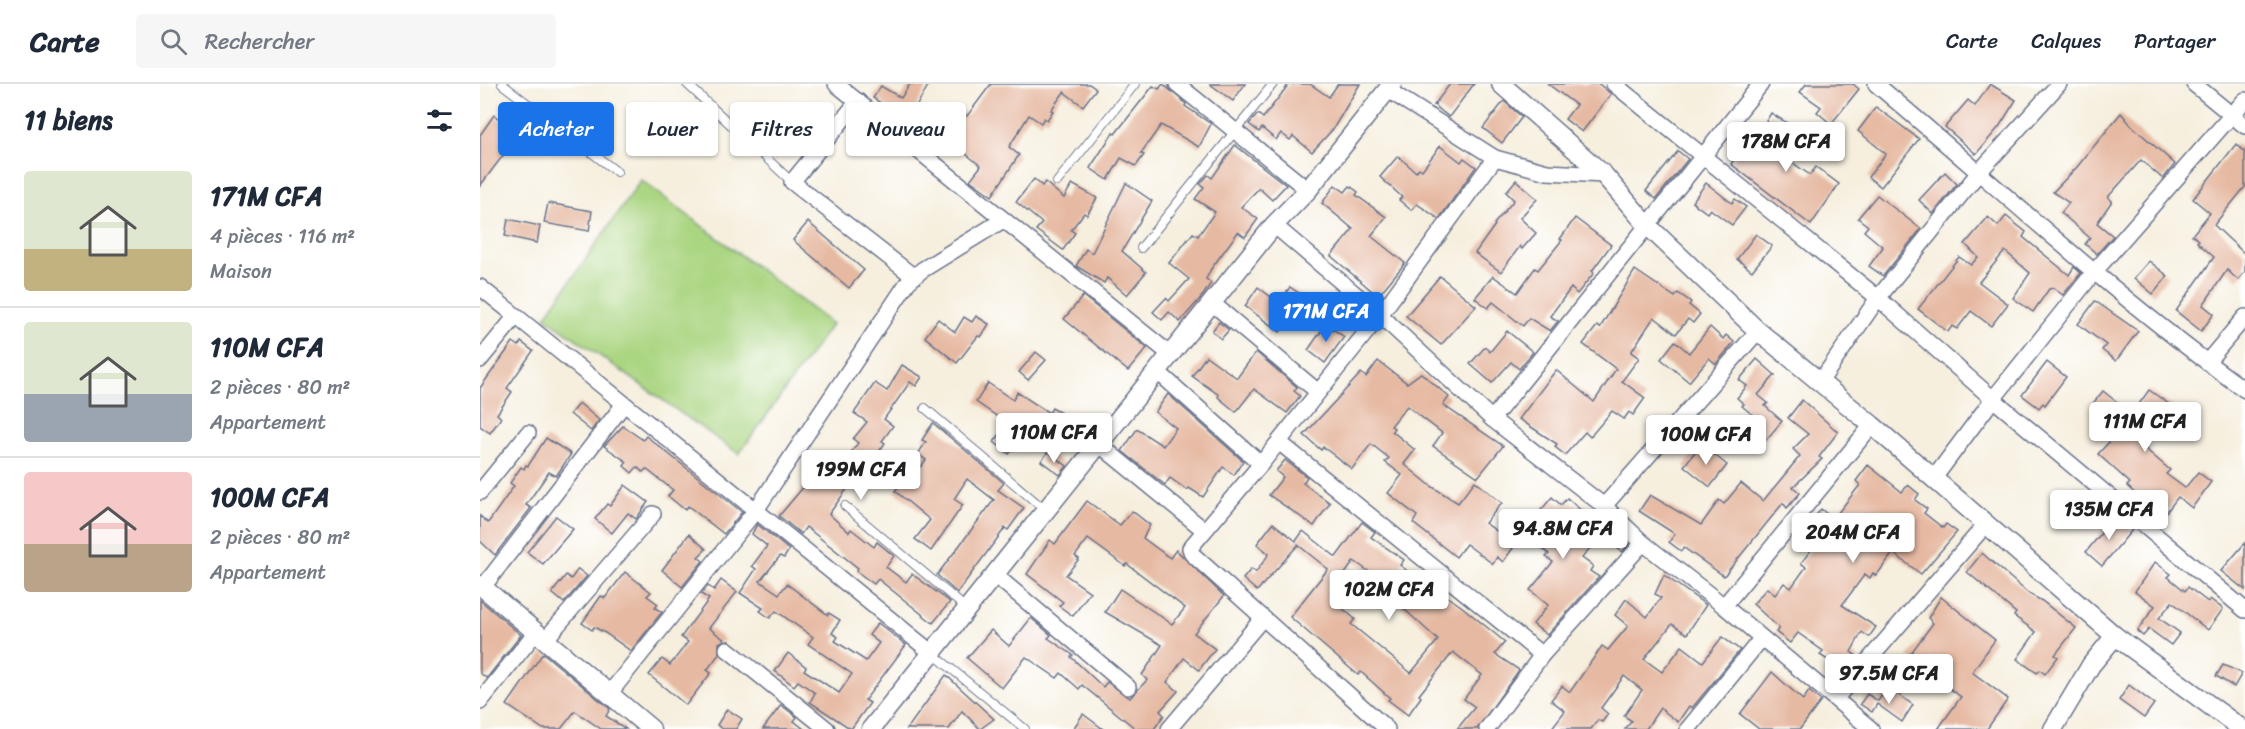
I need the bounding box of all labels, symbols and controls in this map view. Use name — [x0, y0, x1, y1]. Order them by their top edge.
search box — [136, 14, 556, 68]
text: Carte — [30, 17, 100, 66]
text: Rechercher — [205, 22, 314, 61]
text: Carte — [1946, 22, 1998, 60]
text: Calques — [2031, 22, 2101, 60]
text: Partager — [2134, 22, 2215, 60]
icon: search — [157, 25, 190, 58]
text: 11 biens — [24, 97, 113, 143]
chip: Acheter — [498, 102, 614, 156]
chip: Louer — [626, 102, 718, 156]
chip: Filtres — [730, 102, 834, 156]
chip: Nouveau — [846, 102, 966, 156]
icon: filters — [423, 104, 456, 137]
pin: 178M CFA — [1724, 122, 1848, 173]
text: 178M CFA — [1741, 124, 1831, 159]
text: 171M CFA — [210, 173, 323, 219]
icon: home — [72, 195, 144, 267]
text: 4 pièces · 116 m² — [210, 219, 355, 254]
text: Maison — [210, 254, 272, 289]
pin: 171M CFA — [1264, 292, 1388, 343]
text: 171M CFA — [1283, 294, 1369, 329]
text: 110M CFA — [210, 324, 324, 370]
icon: home — [72, 346, 144, 418]
text: 2 pièces · 80 m² — [210, 370, 350, 405]
pin: 111M CFA — [2083, 402, 2207, 453]
text: 111M CFA — [2103, 404, 2187, 439]
text: Appartement — [210, 405, 326, 440]
pin: 110M CFA — [992, 413, 1116, 464]
text: 110M CFA — [1010, 415, 1098, 450]
pin: 100M CFA — [1644, 415, 1768, 466]
text: 100M CFA — [1660, 417, 1752, 452]
pin: 199M CFA — [799, 450, 923, 501]
text: 199M CFA — [815, 452, 907, 487]
text: 100M CFA — [210, 474, 329, 520]
pin: 135M CFA — [2047, 490, 2171, 541]
text: 135M CFA — [2064, 492, 2154, 527]
icon: home — [72, 496, 144, 568]
pin: 94.8M CFA — [1494, 509, 1632, 560]
text: 94.8M CFA — [1513, 511, 1613, 546]
pin: 204M CFA — [1791, 513, 1915, 564]
text: 204M CFA — [1806, 515, 1900, 550]
text: 2 pièces · 80 m² — [210, 520, 350, 555]
text: Appartement — [210, 555, 326, 590]
pin: 102M CFA — [1327, 570, 1451, 621]
text: 102M CFA — [1344, 572, 1434, 607]
pin: 97.5M CFA — [1820, 654, 1958, 705]
text: 97.5M CFA — [1839, 656, 1939, 691]

